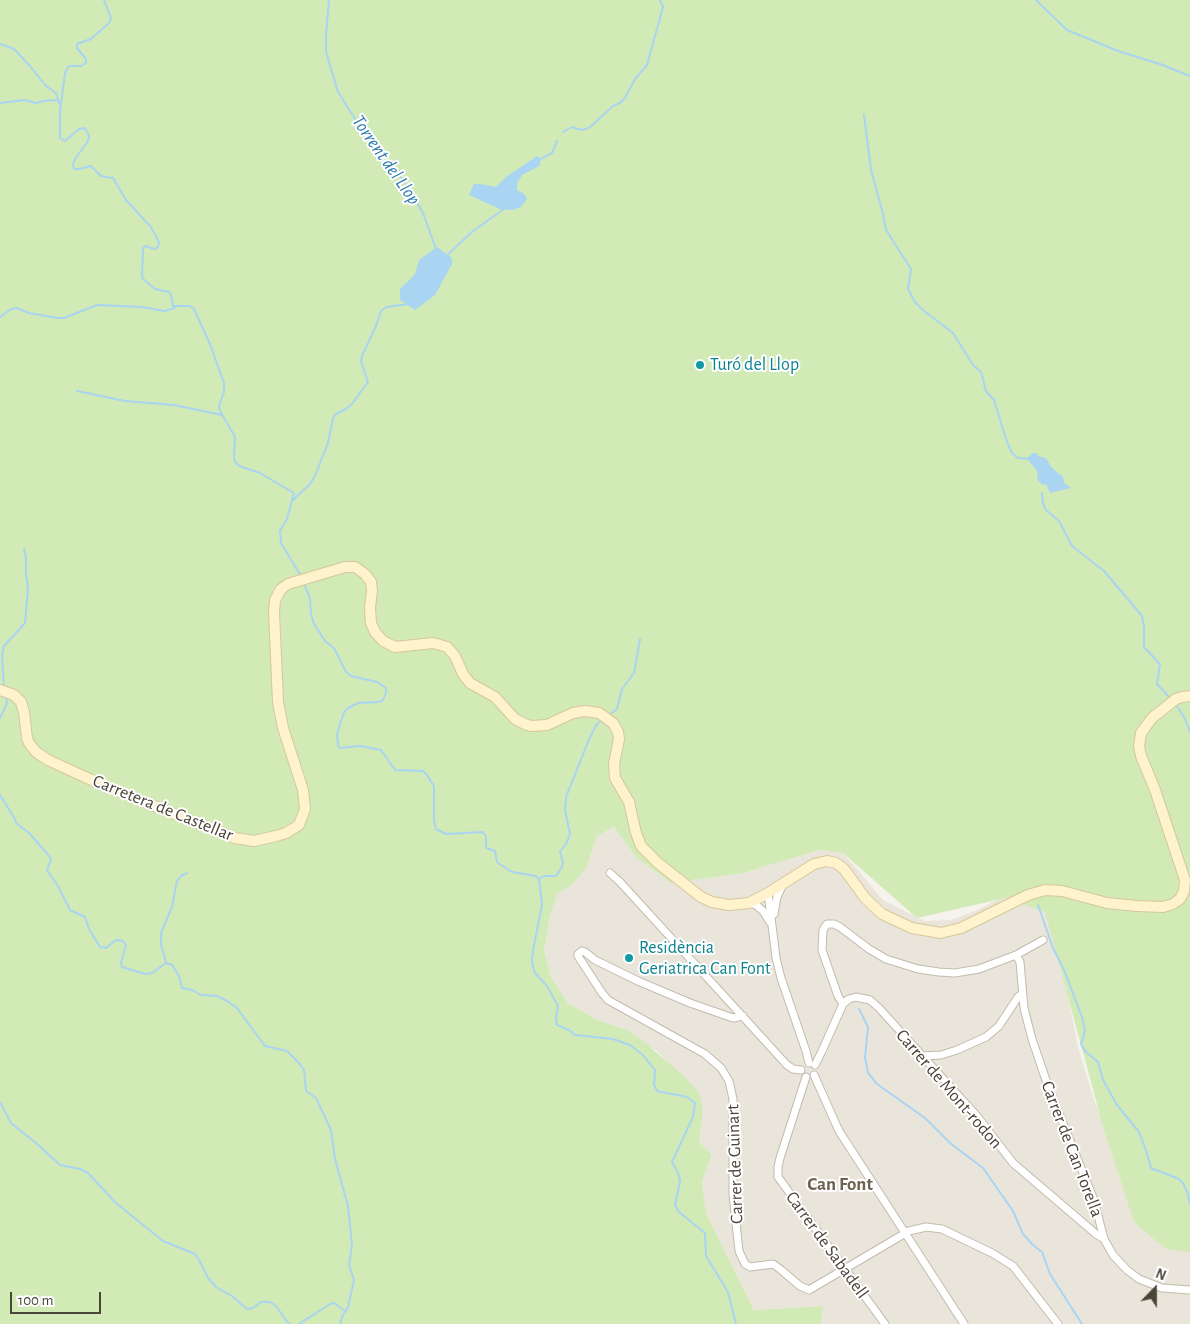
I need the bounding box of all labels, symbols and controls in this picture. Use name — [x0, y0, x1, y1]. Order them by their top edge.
water label: Torrent del Llop — [347, 111, 425, 209]
place label: Turó del Llop — [710, 354, 799, 376]
marker: Turó del Llop — [694, 359, 706, 371]
street label: Carretera de Castellar — [90, 770, 236, 846]
place label: Residència Geriatrica Can Font — [639, 937, 771, 980]
marker: Residència Geriatrica Can Font — [623, 952, 635, 964]
street label: Carrer de Mont-rodon — [891, 1025, 1007, 1153]
street label: Carrer de Can Torella — [1036, 1078, 1108, 1220]
street label: Carrer de Guinart — [722, 1104, 748, 1224]
district label: Can Font — [807, 1173, 873, 1195]
street label: Carrer de Sabadell — [781, 1187, 873, 1303]
north arrow — [1130, 1264, 1180, 1314]
text: N — [1153, 1267, 1168, 1283]
scale bar — [12, 1282, 104, 1314]
text: 100 m — [18, 1293, 53, 1308]

